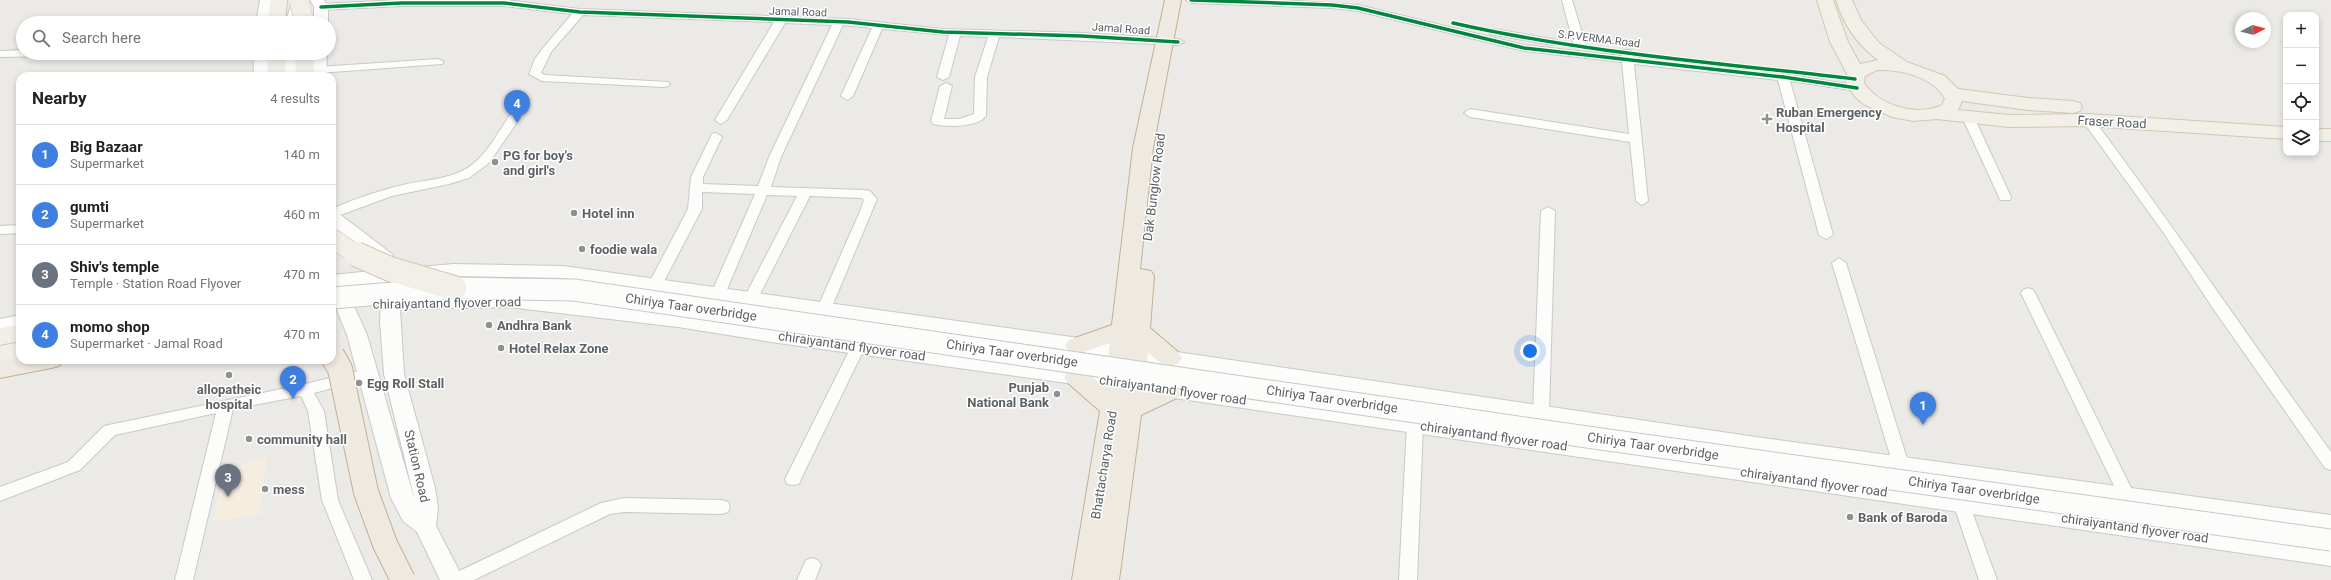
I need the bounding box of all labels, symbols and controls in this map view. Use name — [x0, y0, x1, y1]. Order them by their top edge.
street label: Jamal Road — [769, 4, 827, 20]
north arrow — [2235, 12, 2271, 48]
map controls — [2283, 12, 2319, 156]
button: + — [2283, 12, 2319, 48]
search box — [16, 16, 336, 60]
street label: Jamal Road — [1091, 20, 1151, 38]
icon: search — [30, 27, 52, 49]
street label: S.P.VERMA.Road — [1557, 28, 1641, 50]
text: Search here — [62, 29, 141, 47]
button: − — [2283, 48, 2319, 84]
button: locate — [2283, 84, 2319, 120]
text: Nearby — [32, 88, 87, 108]
pin: 4 — [504, 90, 530, 123]
text: 4 results — [270, 91, 320, 106]
place label: Ruban Emergency Hospital — [1776, 105, 1882, 135]
marker: Ruban Emergency Hospital — [1761, 113, 1773, 125]
street label: Fraser Road — [2077, 113, 2147, 131]
button: layers — [2283, 120, 2319, 156]
street label: Dak Bunglow Road — [1140, 132, 1168, 242]
text: Big Bazaar — [70, 138, 143, 156]
text: 1 — [41, 147, 49, 162]
text: 140 m — [283, 147, 320, 162]
place label: PG for boy's and girl's — [503, 148, 573, 178]
text: Supermarket — [70, 156, 144, 171]
marker: PG for boy's and girl's — [490, 157, 500, 167]
text: gumti — [70, 198, 109, 216]
place label: Hotel inn — [582, 206, 635, 221]
text: 2 — [41, 207, 49, 222]
text: 460 m — [283, 207, 320, 222]
marker: Hotel inn — [569, 208, 579, 218]
text: Supermarket — [70, 216, 144, 231]
place label: foodie wala — [590, 242, 657, 257]
marker: foodie wala — [577, 244, 587, 254]
text: Shiv's temple — [70, 258, 159, 276]
text: 3 — [41, 267, 49, 282]
text: 470 m — [283, 267, 320, 282]
text: Temple · Station Road Flyover — [70, 276, 241, 291]
street label: Chiriya Taar overbridge — [624, 290, 758, 324]
street label: chiraiyantand flyover road — [373, 294, 521, 312]
text: momo shop — [70, 318, 150, 336]
place label: Andhra Bank — [497, 318, 573, 333]
marker: Andhra Bank — [484, 320, 494, 330]
text: 4 — [41, 327, 49, 342]
text: 470 m — [283, 327, 320, 342]
street label: chiraiyantand flyover road — [777, 328, 927, 364]
text: Supermarket · Jamal Road — [70, 336, 223, 351]
street label: Chiriya Taar overbridge — [945, 336, 1079, 370]
place label: Hotel Relax Zone — [509, 341, 609, 356]
your location — [1520, 341, 1540, 361]
marker: Hotel Relax Zone — [496, 343, 506, 353]
pin: 2 — [280, 366, 306, 399]
marker: allopatheic hospital — [224, 370, 234, 380]
street label: chiraiyantand flyover road — [1098, 372, 1248, 408]
place label: Egg Roll Stall — [367, 376, 444, 391]
marker: Egg Roll Stall — [354, 378, 364, 388]
place label: Punjab National Bank — [967, 380, 1050, 410]
place label: allopatheic hospital — [197, 382, 261, 412]
street label: Chiriya Taar overbridge — [1265, 382, 1399, 416]
marker: Punjab National Bank — [1052, 389, 1062, 399]
pin: 1 — [1910, 392, 1936, 425]
street label: Bhattacharya Road — [1088, 410, 1120, 520]
street label: chiraiyantand flyover road — [1419, 418, 1569, 454]
street label: Station Road — [401, 428, 433, 504]
street label: Chiriya Taar overbridge — [1586, 429, 1720, 463]
place label: community hall — [257, 432, 347, 447]
marker: community hall — [244, 434, 254, 444]
pin: 3 — [215, 464, 241, 497]
street label: chiraiyantand flyover road — [1739, 464, 1889, 500]
street label: Chiriya Taar overbridge — [1907, 473, 2041, 507]
place label: mess — [273, 482, 305, 497]
marker: mess — [260, 484, 270, 494]
place label: Bank of Baroda — [1858, 510, 1947, 525]
street label: chiraiyantand flyover road — [2060, 510, 2210, 546]
marker: Bank of Baroda — [1845, 512, 1855, 522]

